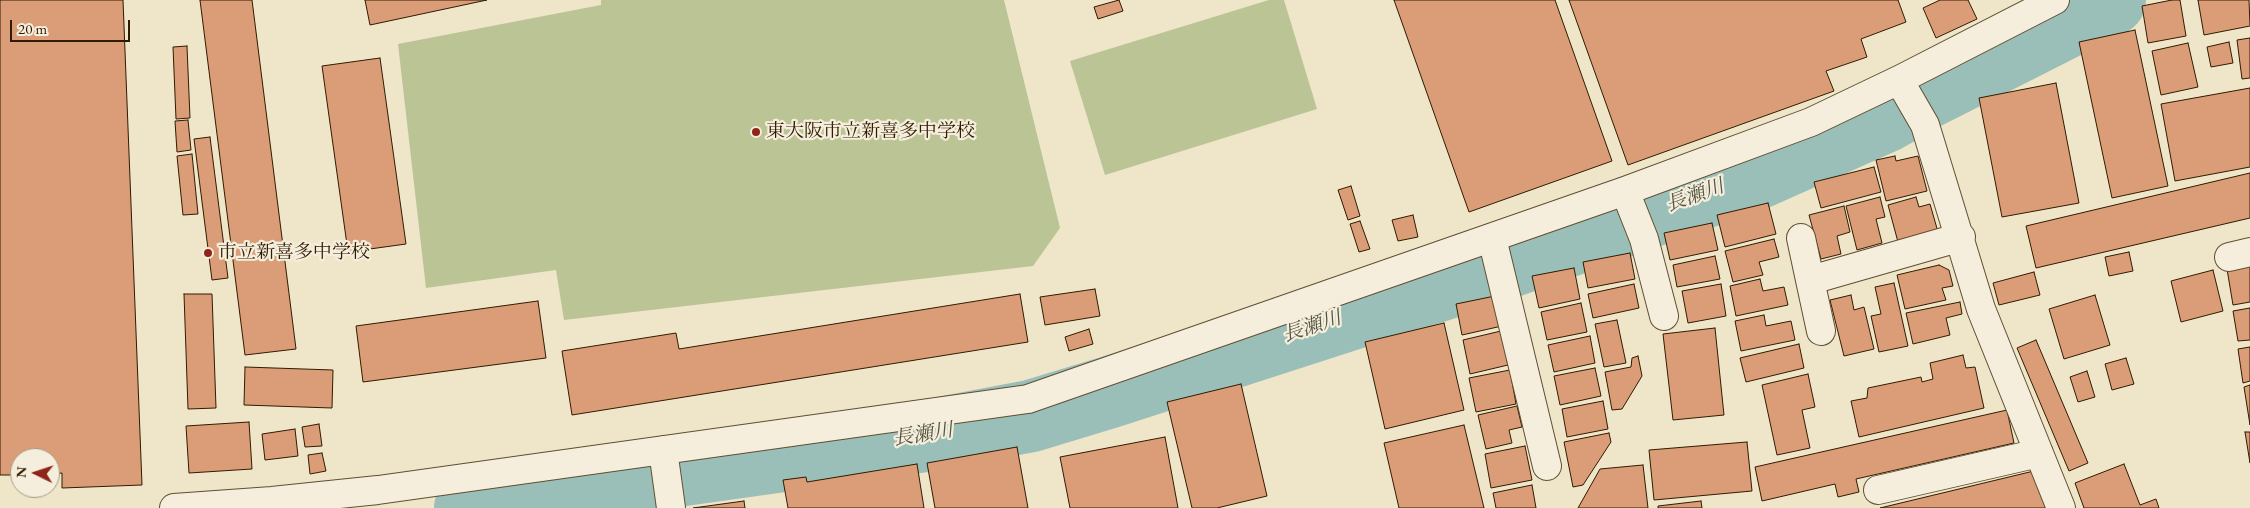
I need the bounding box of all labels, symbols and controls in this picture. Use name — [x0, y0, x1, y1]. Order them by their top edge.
scale bar — [12, 10, 132, 42]
text: 20 m — [18, 19, 47, 38]
place label: 東大阪市立新喜多中学校 — [766, 121, 975, 143]
marker: 東大阪市立新喜多中学校 — [750, 126, 762, 138]
water label: 長瀬川 — [1663, 174, 1727, 218]
place label: 市立新喜多中学校 — [218, 242, 370, 264]
marker: 市立新喜多中学校 — [202, 247, 214, 259]
water label: 長瀬川 — [1280, 306, 1344, 348]
water label: 長瀬川 — [891, 418, 955, 452]
north arrow — [10, 448, 60, 498]
text: N — [12, 466, 30, 478]

